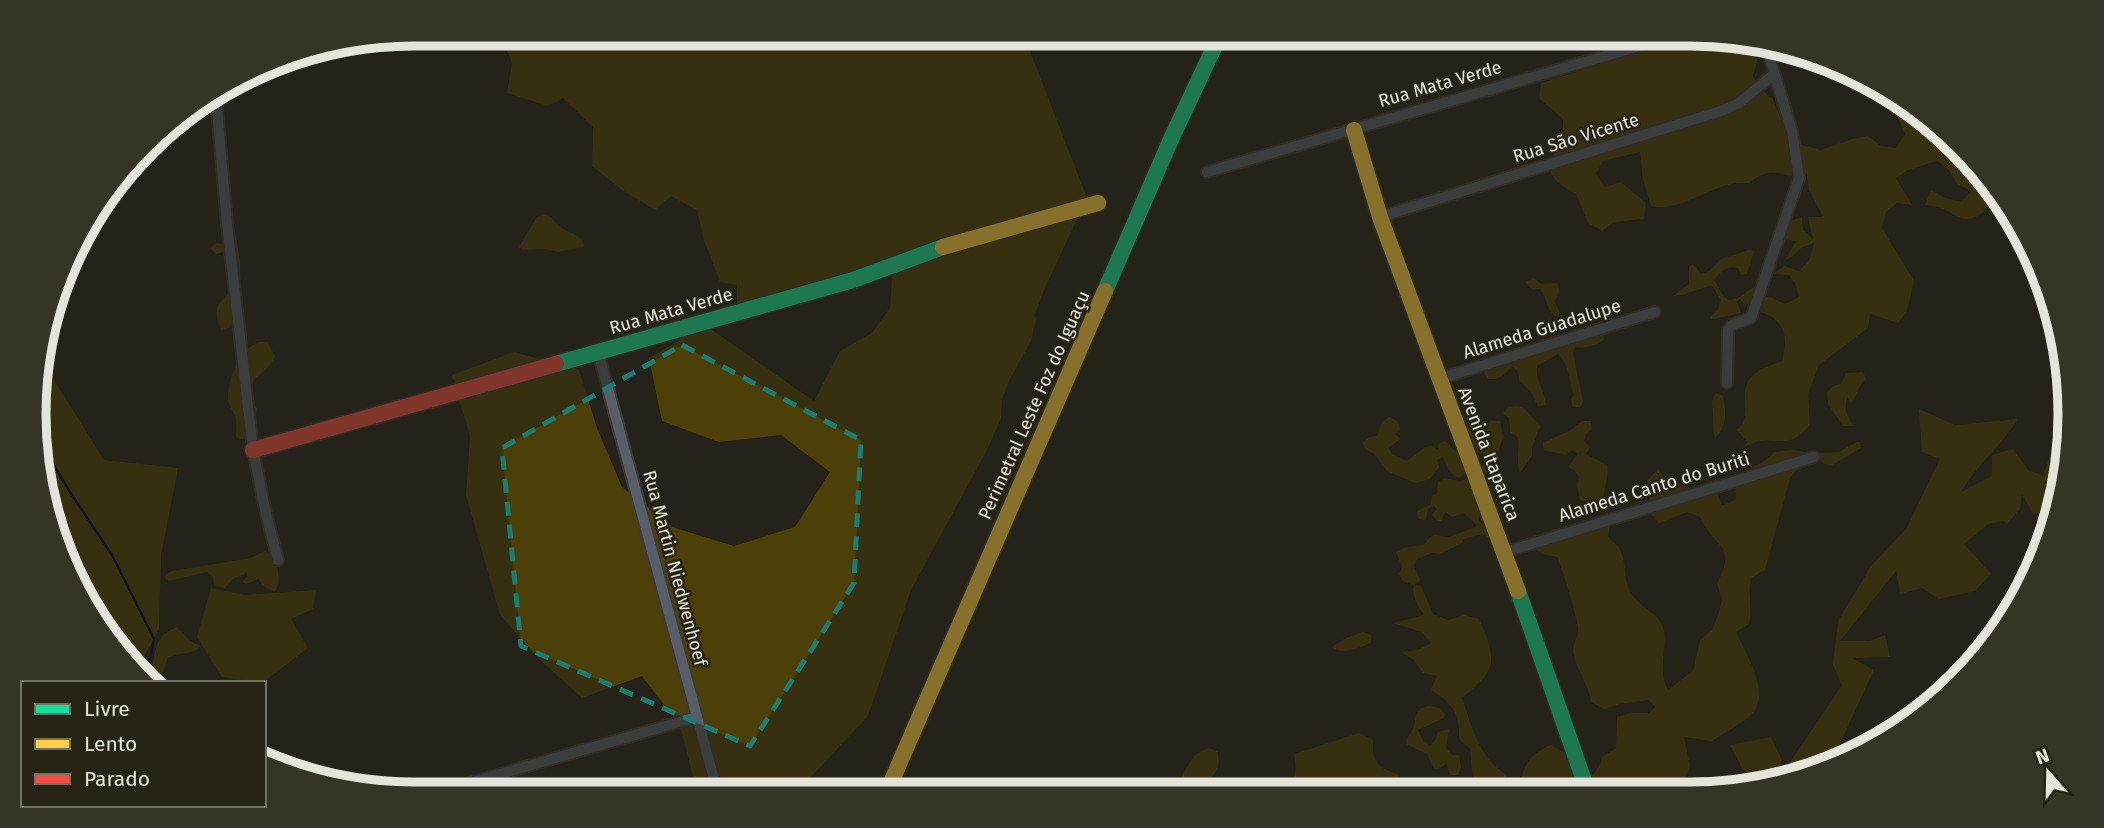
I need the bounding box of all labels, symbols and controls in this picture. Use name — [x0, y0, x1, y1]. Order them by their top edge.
street label: Rua Mata Verde — [1376, 56, 1504, 112]
street label: Rua São Vicente — [1510, 108, 1642, 168]
street label: Rua Mata Verde — [607, 283, 735, 339]
street label: Perimetral Leste Foz do Iguaçu — [974, 287, 1094, 523]
street label: Alameda Guadalupe — [1460, 294, 1624, 364]
street label: Avenida Itaparica — [1453, 384, 1525, 524]
street label: Alameda Canto do Buriti — [1556, 447, 1752, 527]
street label: Rua Martin Niedwenhoef — [638, 468, 712, 670]
legend — [21, 681, 266, 807]
text: Livre — [84, 696, 130, 722]
text: Lento — [84, 731, 137, 757]
north arrow — [2013, 737, 2083, 807]
text: N — [2032, 744, 2052, 769]
text: Parado — [84, 766, 150, 792]

